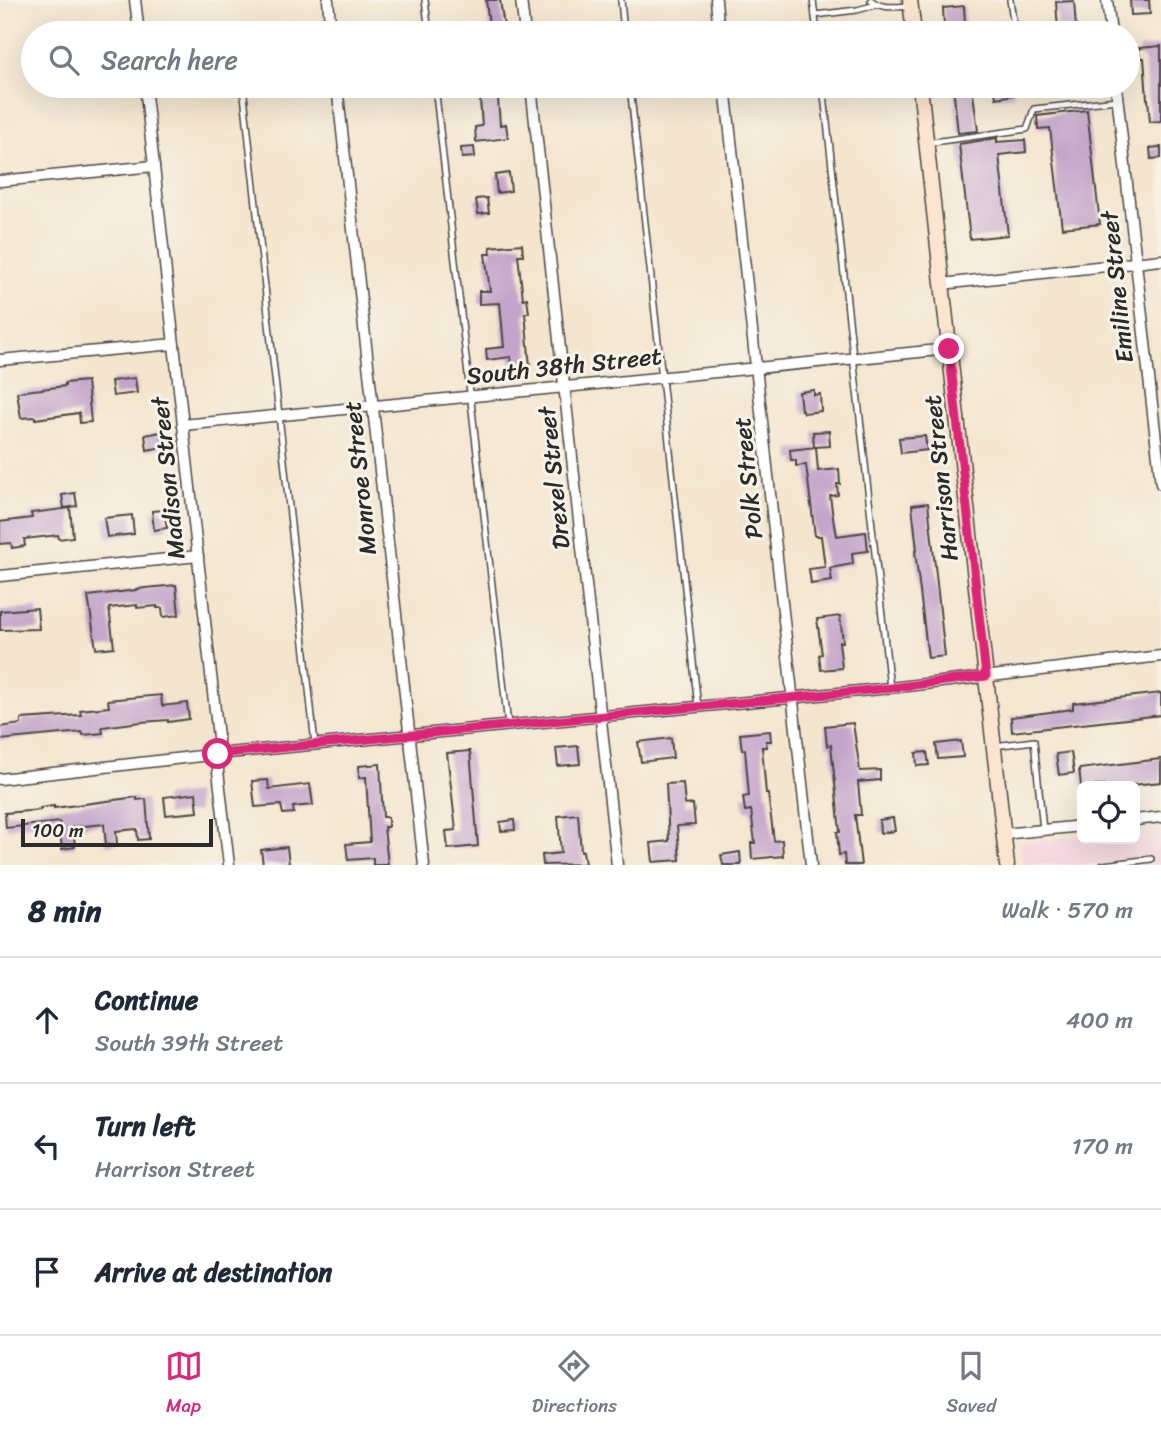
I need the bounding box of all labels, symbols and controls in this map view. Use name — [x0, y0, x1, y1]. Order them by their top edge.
search box — [21, 21, 1140, 98]
text: Search here — [101, 37, 238, 83]
icon: search — [45, 41, 83, 79]
street label: Emiline Street — [1088, 208, 1146, 365]
route end — [933, 333, 964, 364]
street label: South 38th Street — [464, 335, 664, 397]
street label: Harrison Street — [911, 393, 971, 563]
street label: Madison Street — [138, 394, 197, 561]
street label: Monroe Street — [331, 399, 389, 557]
street label: Drexel Street — [525, 403, 582, 551]
street label: Polk Street — [721, 415, 775, 541]
route start — [202, 738, 233, 769]
map controls — [1077, 781, 1140, 844]
button: locate — [1077, 781, 1140, 844]
text: 100 m — [32, 814, 84, 847]
scale bar — [21, 816, 214, 848]
text: 8 min — [28, 884, 101, 938]
text: Walk · 570 m — [1001, 890, 1133, 931]
text: Continue — [95, 977, 198, 1023]
text: 400 m — [1066, 1000, 1133, 1041]
icon: ahead — [28, 1001, 66, 1039]
text: South 39th Street — [95, 1023, 283, 1064]
text: Turn left — [95, 1103, 195, 1149]
text: 170 m — [1072, 1126, 1133, 1167]
icon: left — [28, 1127, 66, 1165]
text: Harrison Street — [95, 1149, 255, 1190]
text: Arrive at destination — [95, 1249, 332, 1295]
icon: arrive — [28, 1253, 66, 1291]
tab: Map — [165, 1347, 203, 1422]
tab: Directions — [532, 1347, 617, 1422]
tab: Saved — [946, 1347, 996, 1422]

